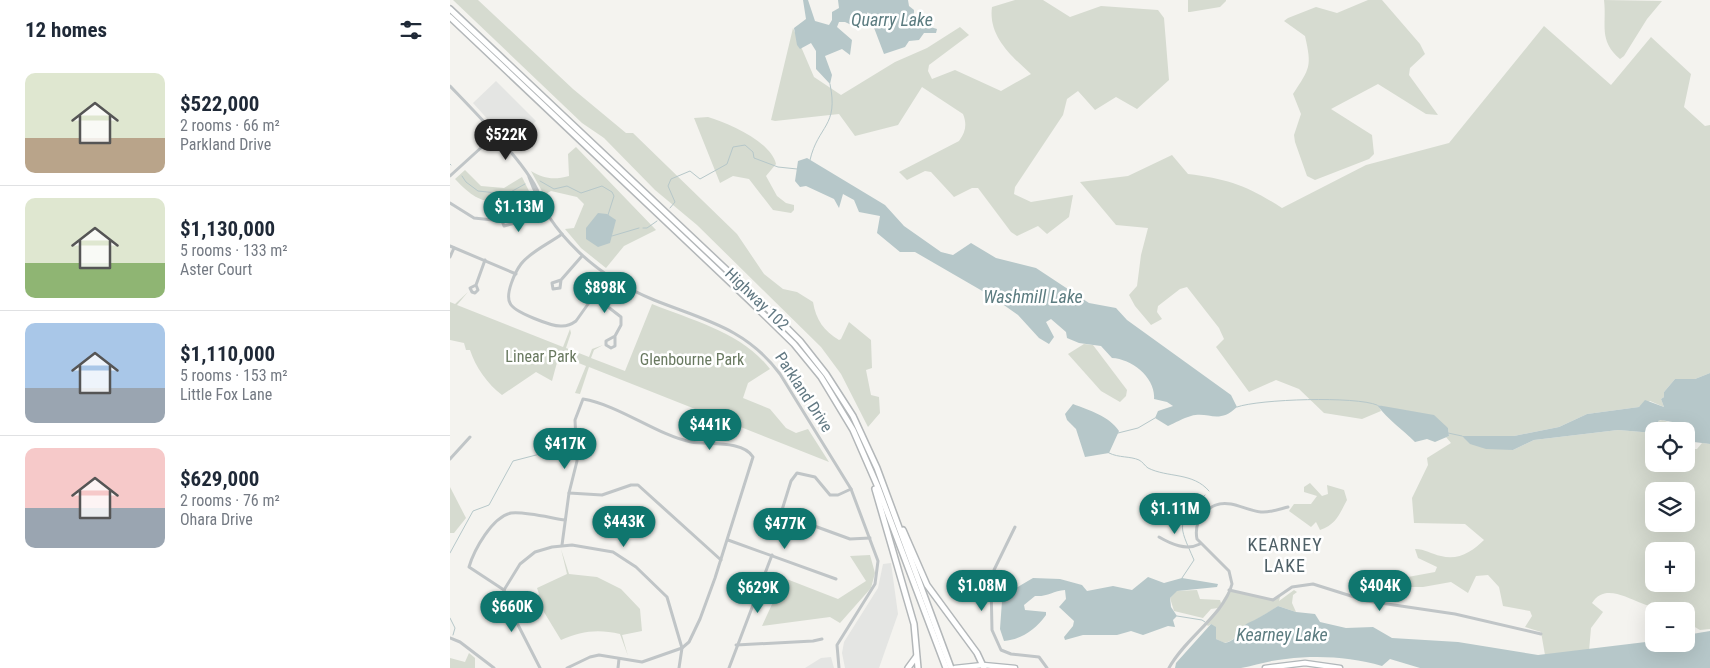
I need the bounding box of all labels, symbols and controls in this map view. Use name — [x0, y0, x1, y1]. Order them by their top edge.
water label: Quarry Lake — [851, 9, 933, 30]
icon: filters — [397, 16, 425, 44]
text: 12 homes — [25, 18, 107, 42]
text: $522,000 — [180, 92, 259, 116]
icon: home — [65, 93, 125, 153]
text: 2 rooms · 66 m² — [180, 116, 280, 135]
pin: $522K — [471, 119, 541, 161]
text: $522K — [485, 125, 527, 144]
text: Parkland Drive — [180, 135, 271, 154]
pin: $1.13M — [478, 190, 560, 233]
text: $1.13M — [494, 197, 544, 216]
text: $1,130,000 — [180, 217, 275, 241]
icon: home — [65, 218, 125, 278]
text: 5 rooms · 133 m² — [180, 241, 288, 260]
text: Aster Court — [180, 260, 252, 279]
street label: Highway 102 — [721, 264, 793, 334]
pin: $898K — [570, 272, 640, 314]
text: $898K — [584, 278, 626, 297]
water label: Washmill Lake — [983, 286, 1083, 307]
text: $1,110,000 — [180, 342, 275, 366]
icon: home — [65, 343, 125, 403]
park label: Linear Park — [505, 347, 577, 366]
street label: Parkland Drive — [771, 349, 837, 435]
park label: Glenbourne Park — [640, 350, 745, 369]
text: 5 rooms · 153 m² — [180, 366, 288, 385]
text: Little Fox Lane — [180, 385, 272, 404]
pin: $441K — [675, 408, 745, 451]
text: $441K — [689, 415, 731, 434]
map controls — [1645, 422, 1695, 652]
button: locate — [1645, 422, 1695, 472]
pin: $417K — [530, 428, 600, 470]
text: $417K — [544, 434, 586, 453]
text: $629,000 — [180, 467, 259, 491]
icon: home — [65, 468, 125, 528]
button: layers — [1645, 482, 1695, 532]
text: 2 rooms · 76 m² — [180, 491, 280, 510]
pin: $1.11M — [1134, 492, 1216, 535]
text: $1.11M — [1150, 499, 1200, 518]
pin: $443K — [589, 506, 659, 548]
pin: $477K — [750, 508, 820, 550]
text: Ohara Drive — [180, 510, 253, 529]
text: $443K — [603, 512, 645, 531]
text: $477K — [764, 514, 806, 533]
district label: KEARNEY LAKE — [1247, 534, 1323, 576]
button: + — [1645, 542, 1695, 592]
pin: $1.08M — [941, 570, 1023, 612]
pin: $404K — [1345, 570, 1415, 612]
pin: $629K — [723, 572, 793, 614]
text: $1.08M — [957, 576, 1007, 595]
text: $404K — [1359, 576, 1401, 595]
text: $629K — [737, 578, 779, 597]
pin: $660K — [477, 590, 547, 633]
text: $660K — [491, 597, 533, 616]
button: − — [1645, 602, 1695, 652]
water label: Kearney Lake — [1236, 624, 1328, 645]

